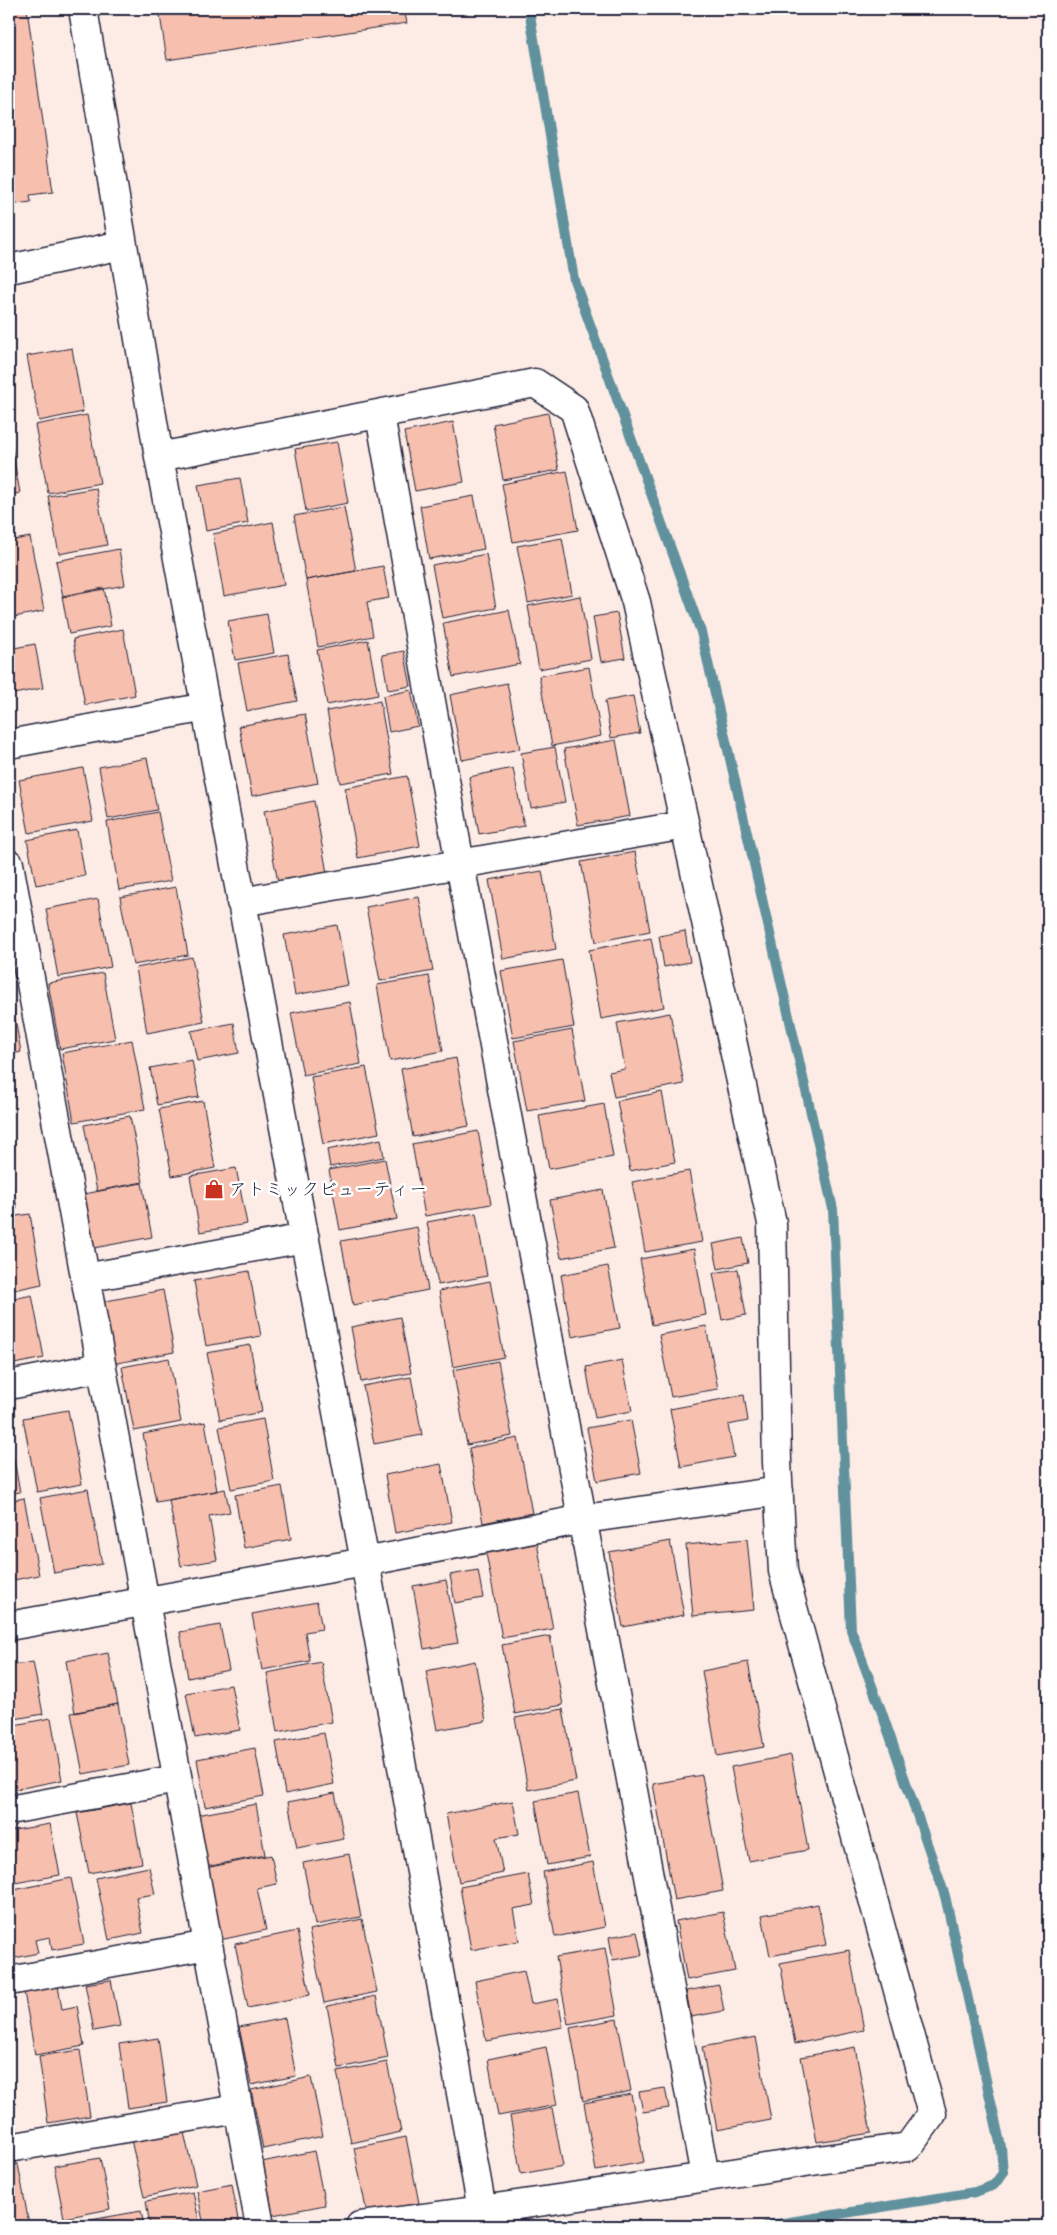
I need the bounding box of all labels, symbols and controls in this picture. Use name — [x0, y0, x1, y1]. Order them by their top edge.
place label: アトミックビューティー — [229, 1177, 427, 1201]
shop icon: アトミックビューティー — [203, 1178, 225, 1200]

